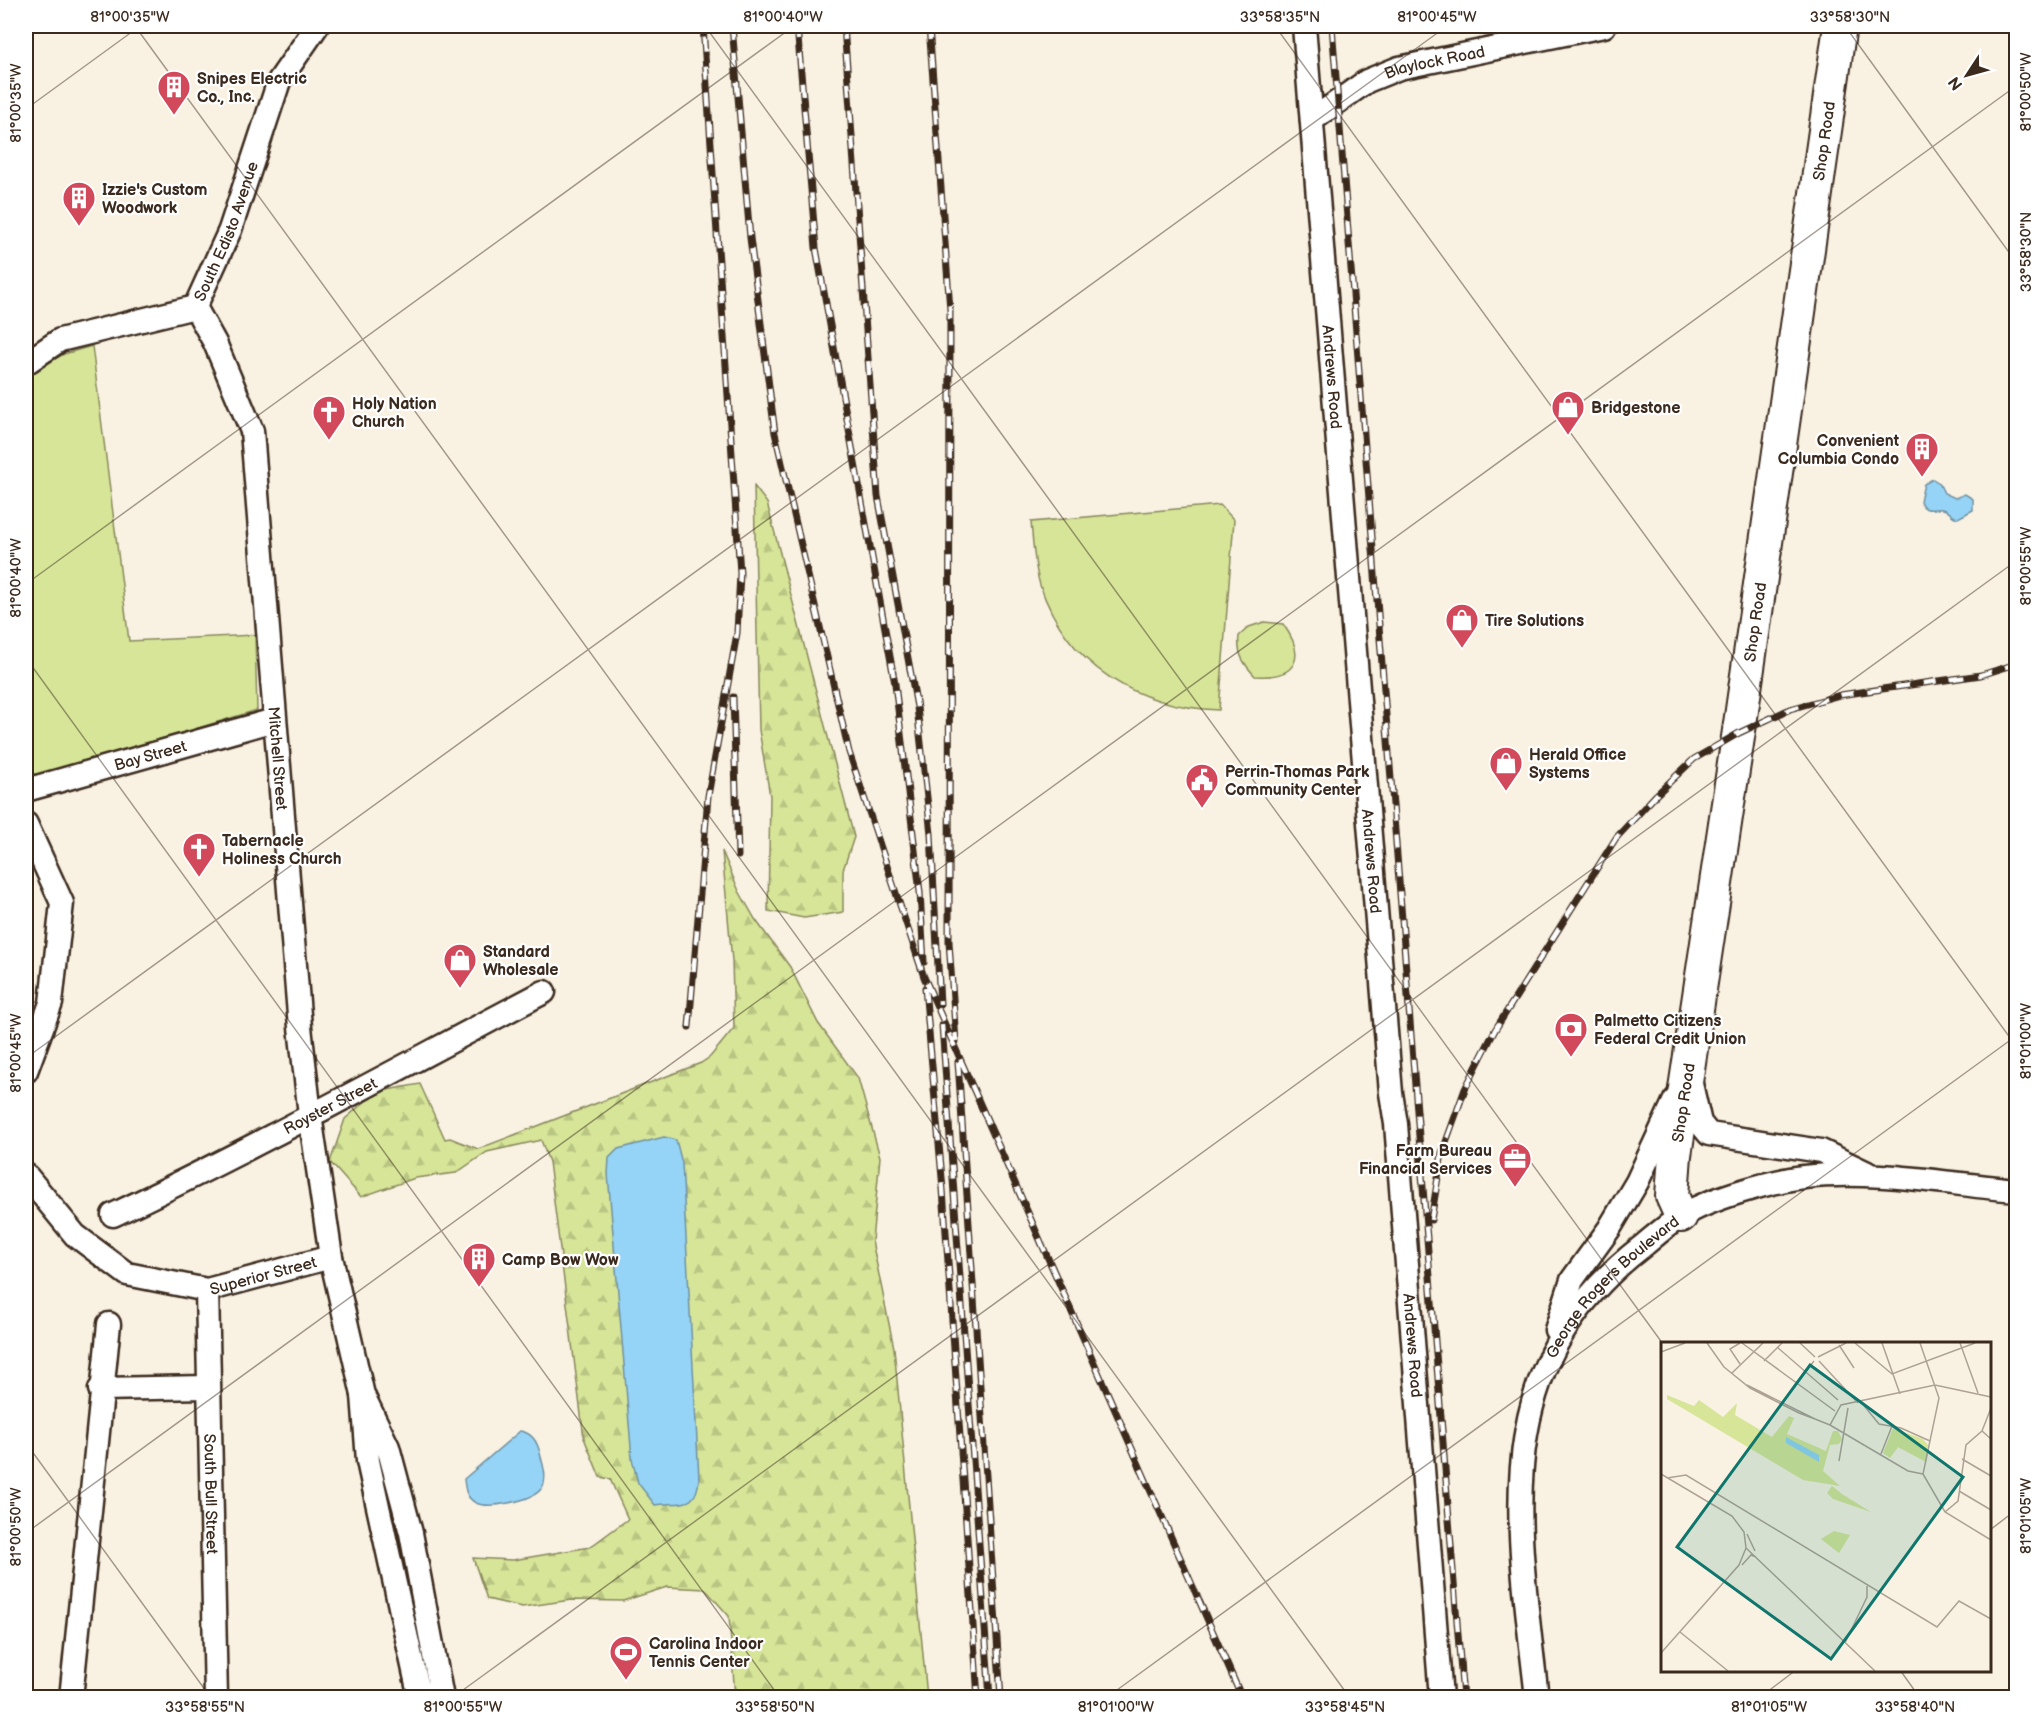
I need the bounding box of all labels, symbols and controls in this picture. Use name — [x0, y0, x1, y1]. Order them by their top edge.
text: 81°00'35"W — [90, 8, 170, 27]
text: 81°00'40"W — [743, 8, 823, 27]
text: 33°58'35"N — [1240, 8, 1320, 27]
text: 81°00'45"W — [1397, 8, 1477, 27]
text: 33°58'30"N — [1810, 8, 1890, 27]
street label: Blaylock Road — [1382, 43, 1487, 84]
north arrow — [1937, 45, 1997, 105]
text: 81°00'50"W — [2017, 52, 2036, 132]
text: 81°00'35"W — [7, 63, 26, 143]
building icon: Snipes Electric Co., Inc. — [156, 69, 192, 116]
place label: Snipes Electric Co., Inc. — [197, 70, 307, 107]
text: N — [1945, 72, 1967, 93]
street label: Shop Road — [1810, 100, 1840, 182]
street label: South Edisto Avenue — [191, 159, 263, 305]
building icon: Izzie's Custom Woodwork — [61, 180, 97, 227]
place label: Izzie's Custom Woodwork — [102, 181, 208, 218]
text: 33°58'30"N — [2017, 212, 2036, 292]
street label: Andrews Road — [1317, 324, 1345, 430]
shop icon: Bridgestone — [1550, 389, 1586, 436]
church icon: Holy Nation Church — [311, 394, 347, 441]
place label: Holy Nation Church — [352, 395, 437, 432]
place label: Bridgestone — [1591, 399, 1680, 418]
building icon: Convenient Columbia Condo — [1904, 431, 1940, 478]
place label: Convenient Columbia Condo — [1778, 432, 1900, 469]
text: 81°00'55"W — [2017, 526, 2036, 605]
text: 81°00'40"W — [7, 538, 26, 618]
street label: Shop Road — [1741, 581, 1771, 663]
shop icon: Tire Solutions — [1444, 602, 1480, 649]
place label: Tire Solutions — [1485, 612, 1584, 631]
street label: Mitchell Street — [263, 706, 291, 811]
street label: Bay Street — [112, 737, 189, 776]
shop icon: Herald Office Systems — [1488, 745, 1524, 792]
place label: Herald Office Systems — [1529, 746, 1626, 783]
public building icon: Perrin-Thomas Park Community Center — [1184, 762, 1220, 809]
place label: Perrin-Thomas Park Community Center — [1225, 763, 1370, 800]
street label: Andrews Road — [1357, 808, 1384, 914]
church icon: Tabernacle Holiness Church — [181, 831, 217, 878]
place label: Tabernacle Holiness Church — [222, 832, 342, 869]
shop icon: Standard Wholesale — [442, 942, 478, 989]
place label: Standard Wholesale — [483, 943, 559, 980]
text: 81°01'00"W — [2017, 1002, 2036, 1079]
bank icon: Palmetto Citizens Federal Credit Union — [1553, 1011, 1589, 1058]
place label: Palmetto Citizens Federal Credit Union — [1594, 1012, 1746, 1049]
text: 81°00'45"W — [7, 1013, 26, 1093]
street label: Shop Road — [1669, 1062, 1700, 1144]
street label: Royster Street — [281, 1074, 381, 1139]
office icon: Farm Bureau Financial Services — [1497, 1141, 1533, 1188]
place label: Farm Bureau Financial Services — [1359, 1142, 1492, 1179]
street label: George Rogers Boulevard — [1543, 1212, 1683, 1362]
building icon: Camp Bow Wow — [461, 1241, 497, 1288]
place label: Camp Bow Wow — [502, 1251, 619, 1270]
street label: Superior Street — [208, 1253, 319, 1300]
street label: Andrews Road — [1398, 1293, 1425, 1398]
inset map — [1661, 1342, 1991, 1672]
street label: South Bull Street — [199, 1433, 221, 1555]
text: 81°01'05"W — [2017, 1478, 2036, 1554]
text: 81°00'50"W — [7, 1487, 26, 1567]
sports icon: Carolina Indoor Tennis Center — [608, 1634, 644, 1681]
place label: Carolina Indoor Tennis Center — [649, 1635, 764, 1672]
text: 33°58'55"N — [165, 1698, 245, 1717]
text: 81°00'55"W — [424, 1698, 503, 1717]
text: 33°58'50"N — [735, 1698, 815, 1717]
text: 81°01'00"W — [1078, 1698, 1155, 1717]
text: 33°58'45"N — [1305, 1698, 1385, 1717]
text: 81°01'05"W — [1731, 1698, 1807, 1717]
text: 33°58'40"N — [1875, 1698, 1955, 1717]

